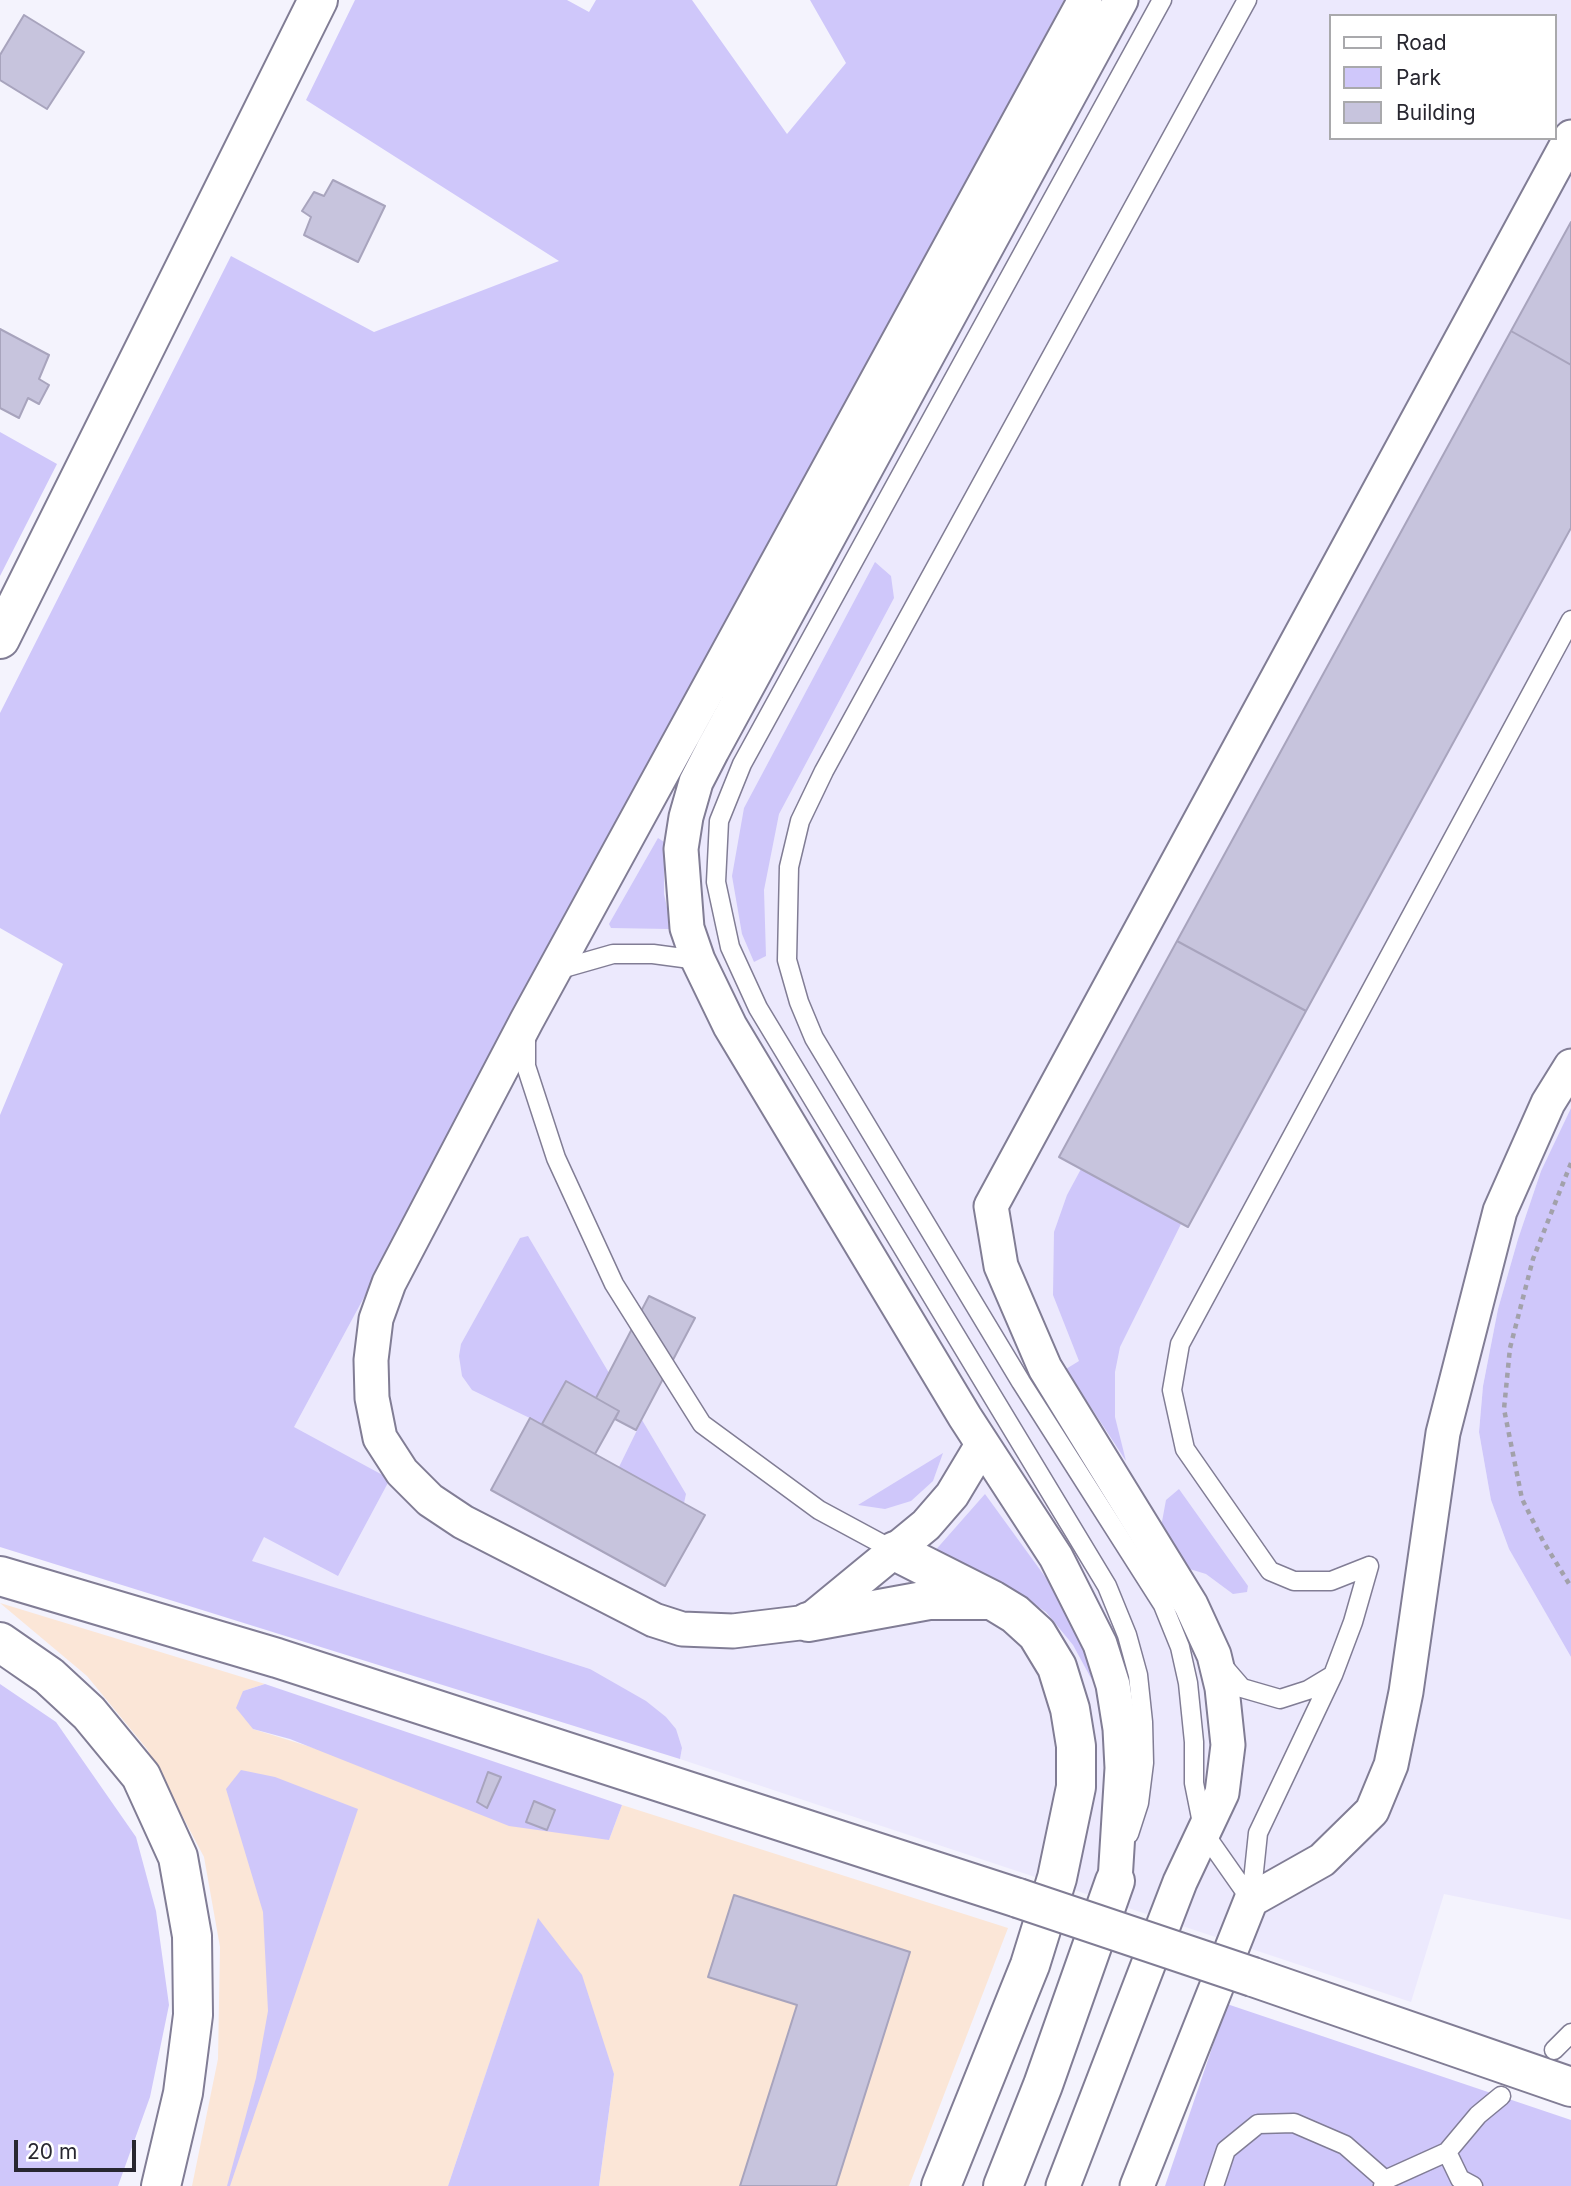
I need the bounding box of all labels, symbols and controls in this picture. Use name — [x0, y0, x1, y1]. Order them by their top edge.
legend — [1330, 14, 1557, 140]
text: Road — [1396, 30, 1447, 55]
text: Park — [1396, 65, 1441, 90]
text: Building — [1396, 100, 1476, 125]
scale bar — [18, 2126, 140, 2170]
text: 20 m — [27, 2139, 77, 2164]

